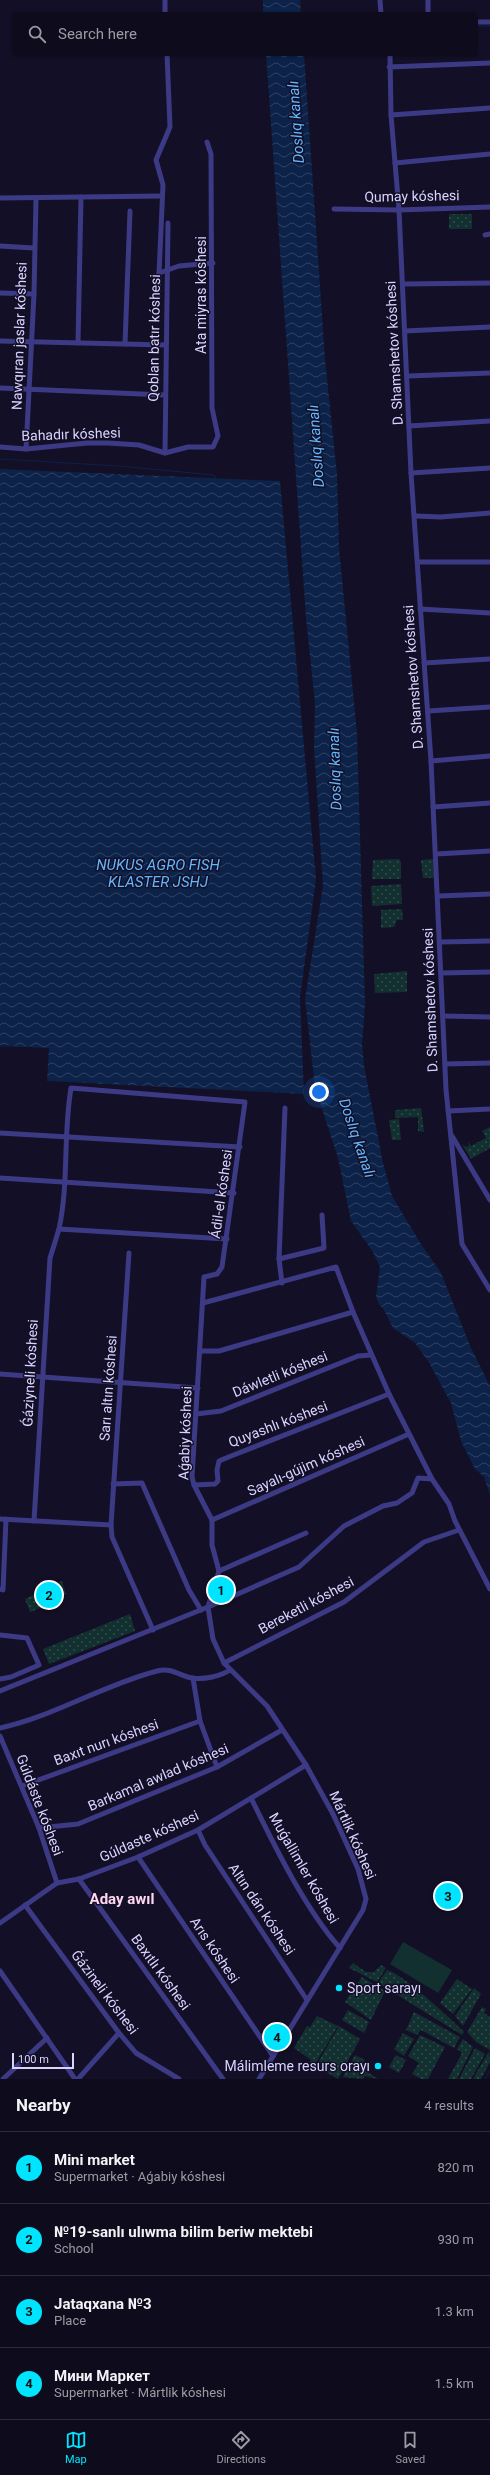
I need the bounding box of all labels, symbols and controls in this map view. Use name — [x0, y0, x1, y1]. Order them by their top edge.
search box — [12, 12, 478, 56]
icon: search — [26, 23, 48, 45]
text: Search here — [58, 25, 137, 43]
water label: Doslıq kanalı — [284, 80, 308, 164]
street label: Qumay kóshesi — [364, 187, 460, 205]
street label: Ata miyras kóshesi — [193, 236, 209, 354]
street label: Nawqıran jaslar kóshesi — [8, 262, 30, 410]
street label: Qoblan batır kóshesi — [145, 274, 163, 402]
street label: D. Shamshetov kóshesi — [382, 280, 406, 426]
water label: Doslıq kanalı — [304, 404, 328, 488]
street label: Bahadır kóshesi — [21, 424, 121, 444]
street label: D. Shamshetov kóshesi — [400, 604, 426, 750]
water label: Doslıq kanalı — [325, 727, 345, 811]
water label: NUKUS AGRO FISH KLASTER JSHJ — [96, 856, 220, 891]
street label: D. Shamshetov kóshesi — [419, 927, 441, 1073]
your location — [309, 1082, 329, 1102]
water label: Doslıq kanalı — [335, 1096, 379, 1180]
street label: Ádil-el kóshesi — [206, 1148, 235, 1240]
street label: Ǵáziyneli kóshesi — [18, 1319, 41, 1427]
street label: Sarı altın kóshesi — [96, 1335, 120, 1441]
street label: Dáwletli kóshesi — [230, 1348, 330, 1400]
street label: Aǵabiy kóshesi — [175, 1386, 195, 1480]
street label: Quyashlı kóshesi — [226, 1398, 330, 1450]
street label: Sayalı-gújim kóshesi — [245, 1433, 367, 1499]
street label: Bereketli kóshesi — [256, 1573, 356, 1637]
pin: 1 — [208, 1575, 234, 1605]
pin: 2 — [36, 1580, 62, 1610]
street label: Baxıt nurı kóshesi — [52, 1716, 160, 1768]
street label: Barkamal awlad kóshesi — [85, 1740, 231, 1814]
street label: Gúldáste kóshesi — [13, 1752, 67, 1858]
street label: Mártlik kóshesi — [326, 1788, 380, 1882]
street label: Gúldaste kóshesi — [97, 1807, 201, 1865]
street label: Muǵallimler kóshesi — [266, 1810, 342, 1926]
street label: Altın dán kóshesi — [226, 1860, 298, 1958]
pin: 3 — [435, 1881, 461, 1911]
district label: Aday awıl — [90, 1890, 154, 1908]
street label: Arıs kóshesi — [187, 1914, 243, 1986]
street label: Baxıtlı kóshesi — [128, 1931, 194, 2013]
street label: Ǵázineli kóshesi — [68, 1946, 143, 2037]
place label: Sport sarayı — [347, 1980, 421, 1996]
marker: Sport sarayı — [334, 1983, 344, 1993]
pin: 4 — [264, 2022, 290, 2052]
scale bar — [12, 2051, 74, 2070]
text: 100 m — [18, 2053, 49, 2066]
place label: Málimleme resurs orayı — [225, 2058, 370, 2074]
marker: Málimleme resurs orayı — [373, 2061, 383, 2071]
text: Nearby — [16, 2095, 71, 2115]
text: 4 results — [424, 2098, 474, 2113]
text: Mini market — [54, 2151, 135, 2169]
text: 1 — [25, 2160, 33, 2175]
text: 820 m — [437, 2160, 474, 2175]
text: Supermarket · Aǵabiy kóshesi — [54, 2169, 225, 2184]
text: №19-sanlı ulıwma bilim beriw mektebi — [54, 2223, 313, 2241]
text: 2 — [25, 2232, 33, 2247]
text: 930 m — [437, 2232, 474, 2247]
text: School — [54, 2241, 94, 2256]
text: Jataqxana №3 — [54, 2295, 152, 2313]
text: 3 — [25, 2304, 33, 2319]
text: 1.3 km — [435, 2304, 474, 2319]
text: Place — [54, 2313, 86, 2328]
text: Мини Маркет — [54, 2367, 150, 2385]
text: 4 — [25, 2376, 33, 2391]
text: 1.5 km — [435, 2376, 474, 2391]
text: Supermarket · Mártlik kóshesi — [54, 2385, 226, 2400]
tab: Map — [65, 2429, 87, 2466]
tab: Directions — [216, 2429, 266, 2466]
tab: Saved — [395, 2429, 425, 2466]

